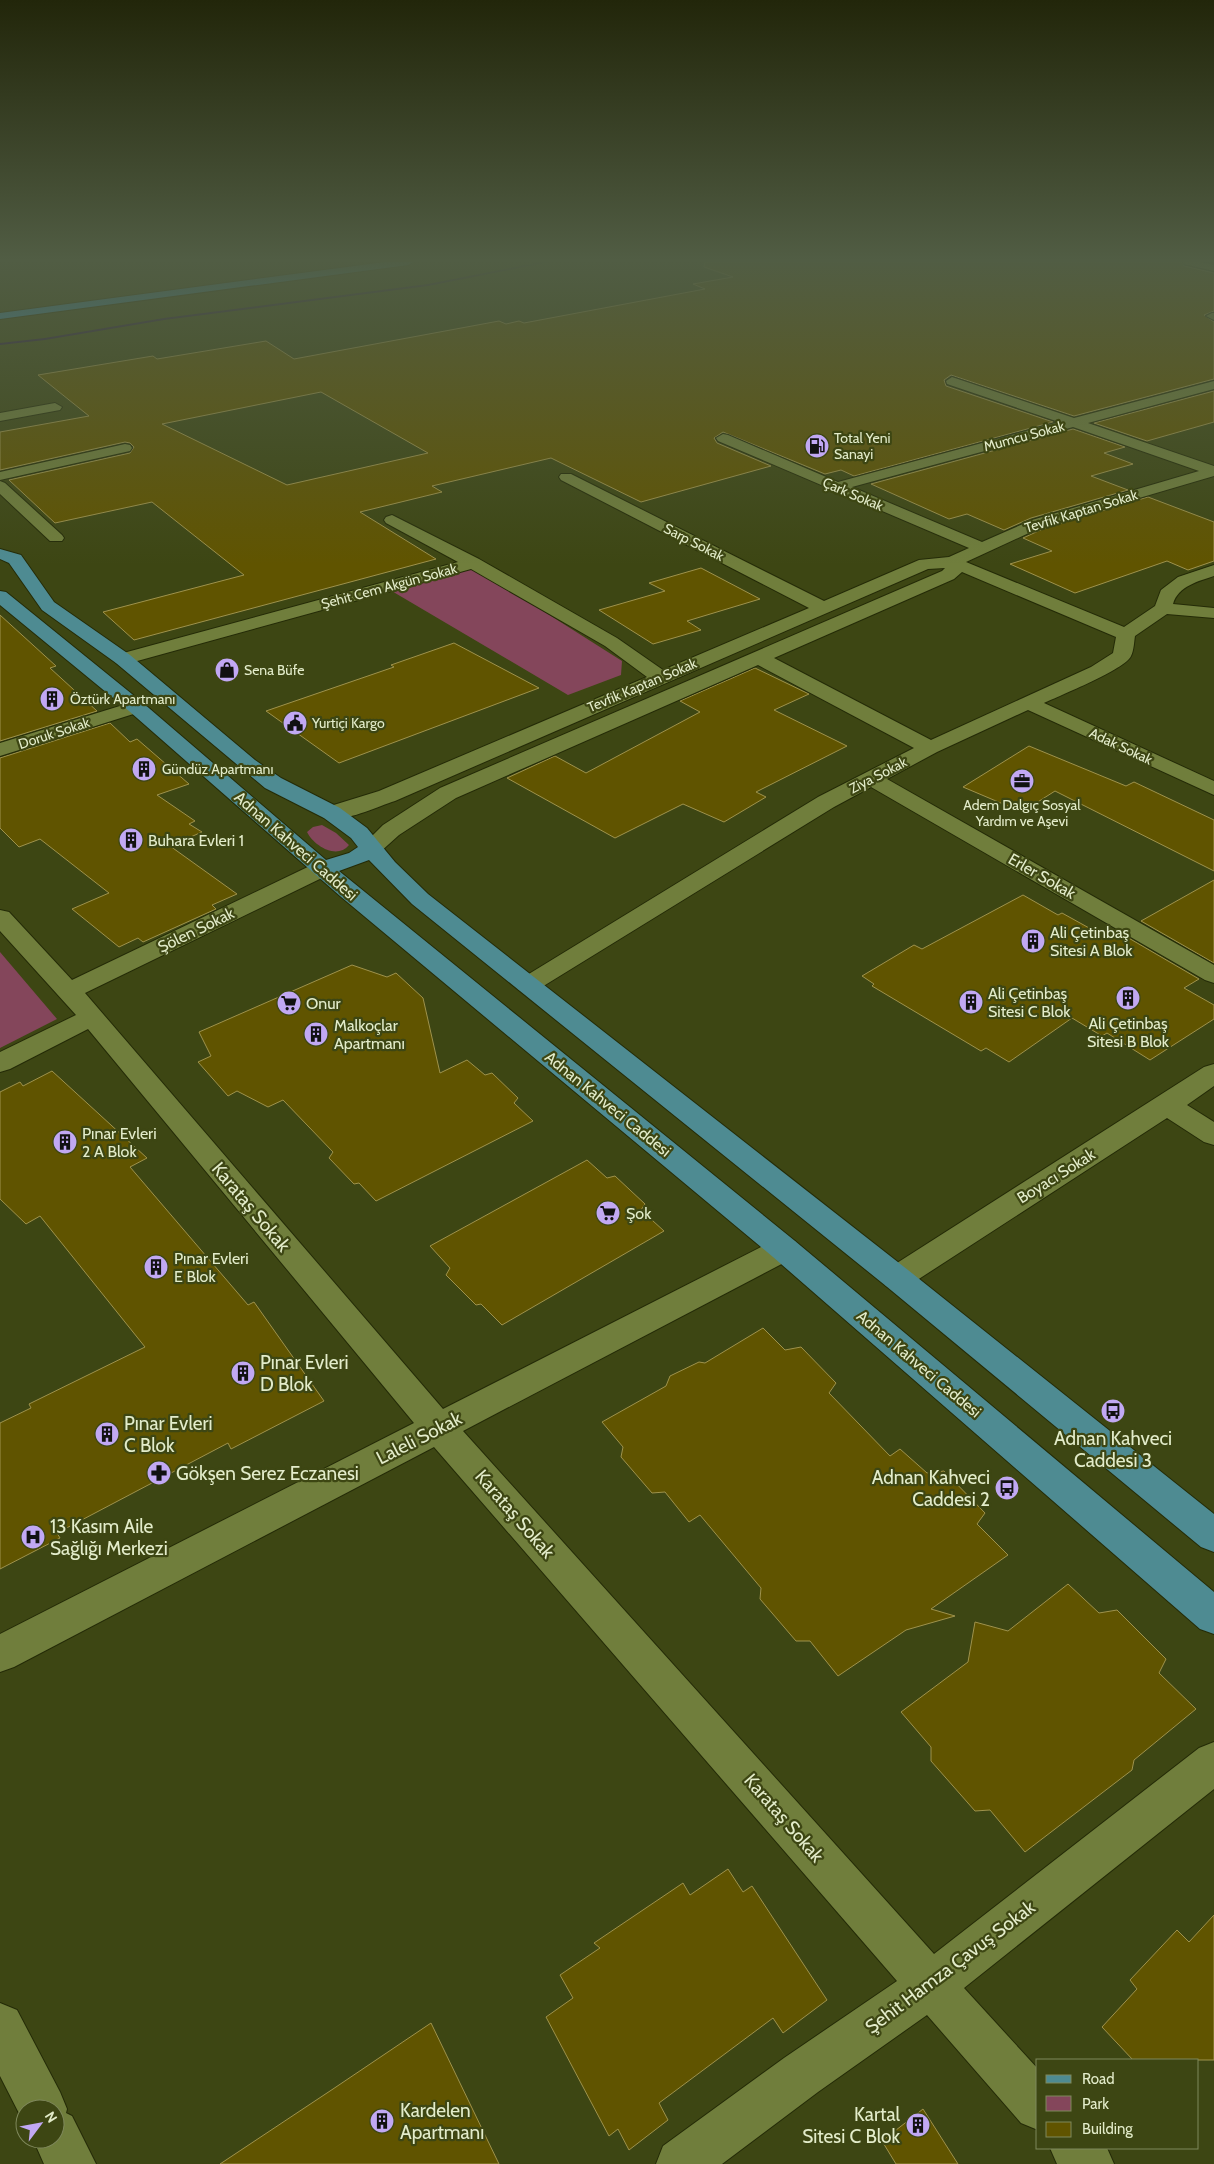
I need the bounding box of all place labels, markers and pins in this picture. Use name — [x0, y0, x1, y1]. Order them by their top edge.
place label: Total Yeni Sanayi — [834, 429, 891, 463]
fuel station icon: Total Yeni Sanayi — [804, 433, 830, 459]
shop icon: Sena Büfe — [214, 657, 240, 683]
place label: Sena Büfe — [244, 661, 304, 679]
building icon: Öztürk Apartmanı — [39, 686, 65, 712]
place label: Öztürk Apartmanı — [70, 690, 175, 708]
public building icon: Yurtiçi Kargo — [282, 710, 308, 736]
place label: Yurtiçi Kargo — [311, 714, 385, 732]
building icon: Gündüz Apartmanı — [131, 756, 157, 782]
place label: Gündüz Apartmanı — [162, 760, 273, 778]
office icon: Adem Dalgıç Sosyal Yardım ve Aşevi — [1009, 768, 1035, 794]
place label: Adem Dalgıç Sosyal Yardım ve Aşevi — [963, 796, 1081, 830]
building icon: Buhara Evleri 1 — [118, 827, 144, 853]
place label: Buhara Evleri 1 — [148, 831, 244, 850]
place label: Ali Çetinbaş Sitesi A Blok — [1050, 923, 1133, 960]
building icon: Ali Çetinbaş Sitesi A Blok — [1020, 928, 1046, 954]
place label: Ali Çetinbaş Sitesi C Blok — [988, 984, 1071, 1021]
building icon: Ali Çetinbaş Sitesi B Blok — [1115, 985, 1141, 1011]
building icon: Ali Çetinbaş Sitesi C Blok — [958, 989, 984, 1015]
supermarket icon: Onur — [276, 990, 302, 1016]
place label: Onur — [306, 994, 342, 1013]
place label: Ali Çetinbaş Sitesi B Blok — [1087, 1014, 1170, 1051]
place label: Malkoçlar Apartmanı — [334, 1016, 405, 1053]
building icon: Malkoçlar Apartmanı — [303, 1021, 329, 1047]
place label: Pınar Evleri 2 A Blok — [82, 1124, 157, 1161]
building icon: Pınar Evleri 2 A Blok — [52, 1129, 78, 1155]
supermarket icon: Şok — [595, 1200, 621, 1226]
place label: Şok — [626, 1204, 652, 1223]
place label: Pınar Evleri E Blok — [174, 1249, 249, 1286]
building icon: Pınar Evleri E Blok — [143, 1254, 169, 1280]
place label: Pınar Evleri D Blok — [260, 1351, 349, 1396]
building icon: Pınar Evleri D Blok — [230, 1360, 256, 1386]
bus stop icon: Adnan Kahveci Caddesi 3 — [1100, 1398, 1126, 1424]
place label: Pınar Evleri C Blok — [124, 1412, 213, 1457]
building icon: Pınar Evleri C Blok — [94, 1421, 120, 1447]
place label: Adnan Kahveci Caddesi 3 — [1054, 1427, 1172, 1472]
pharmacy icon: Gökşen Serez Eczanesi — [146, 1460, 172, 1486]
place label: Gökşen Serez Eczanesi — [176, 1462, 359, 1485]
place label: Adnan Kahveci Caddesi 2 — [872, 1466, 990, 1511]
bus stop icon: Adnan Kahveci Caddesi 2 — [994, 1475, 1020, 1501]
place label: 13 Kasım Aile Sağlığı Merkezi — [50, 1515, 168, 1560]
hospital icon: 13 Kasım Aile Sağlığı Merkezi — [20, 1524, 46, 1550]
place label: Kardelen Apartmanı — [400, 2099, 484, 2144]
place label: Kartal Sitesi C Blok — [802, 2103, 901, 2148]
building icon: Kardelen Apartmanı — [369, 2108, 395, 2134]
building icon: Kartal Sitesi C Blok — [905, 2112, 931, 2138]

